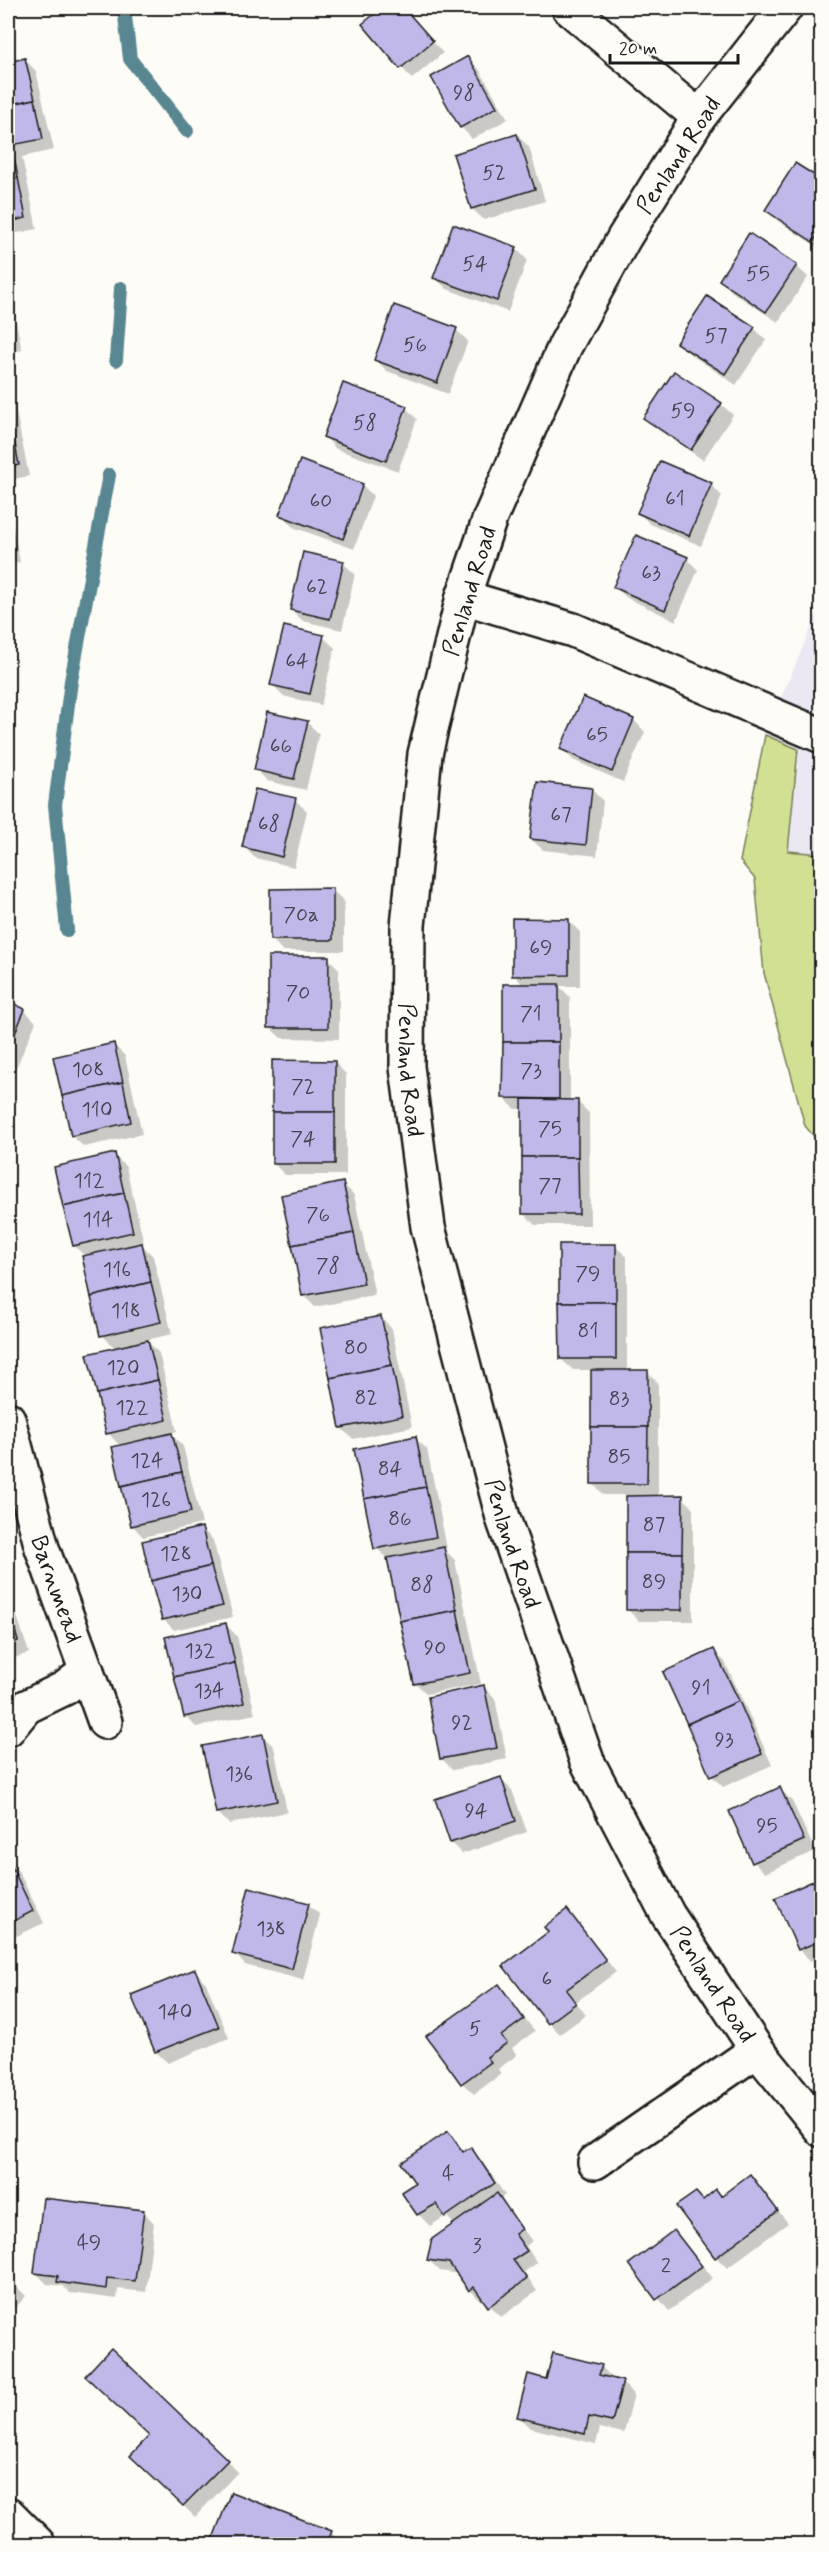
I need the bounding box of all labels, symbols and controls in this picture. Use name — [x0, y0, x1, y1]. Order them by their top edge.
scale bar — [610, 27, 738, 65]
text: 20 m — [619, 37, 657, 61]
house number: 98 — [453, 79, 475, 107]
street label: Penland Road — [630, 91, 729, 220]
house number: 52 — [482, 159, 506, 187]
house number: 54 — [462, 250, 488, 278]
house number: 55 — [746, 260, 770, 288]
house number: 57 — [704, 322, 728, 350]
house number: 56 — [403, 331, 427, 359]
house number: 59 — [670, 397, 696, 425]
house number: 58 — [353, 409, 377, 437]
house number: 61 — [665, 485, 685, 513]
house number: 60 — [310, 487, 332, 515]
street label: Penland Road — [436, 523, 505, 660]
house number: 63 — [641, 559, 661, 587]
house number: 62 — [306, 573, 328, 601]
house number: 64 — [285, 647, 309, 675]
house number: 65 — [586, 721, 608, 749]
house number: 66 — [270, 732, 292, 760]
house number: 67 — [550, 801, 572, 829]
house number: 68 — [258, 810, 280, 838]
house number: 70a — [283, 901, 319, 929]
house number: 69 — [529, 934, 553, 962]
house number: 70 — [286, 979, 310, 1007]
house number: 71 — [520, 1000, 542, 1028]
street label: Penland Road — [390, 1003, 430, 1139]
house number: 108 — [72, 1056, 104, 1084]
house number: 73 — [520, 1057, 542, 1085]
house number: 72 — [291, 1073, 315, 1101]
house number: 110 — [81, 1096, 113, 1124]
house number: 75 — [538, 1115, 562, 1143]
house number: 74 — [290, 1125, 316, 1153]
house number: 112 — [74, 1167, 104, 1195]
house number: 77 — [538, 1172, 562, 1200]
house number: 76 — [306, 1201, 330, 1229]
house number: 114 — [83, 1206, 113, 1234]
house number: 78 — [316, 1252, 340, 1280]
house number: 116 — [103, 1256, 131, 1284]
house number: 79 — [575, 1260, 601, 1288]
house number: 118 — [111, 1297, 141, 1325]
house number: 81 — [578, 1317, 598, 1345]
house number: 80 — [344, 1334, 368, 1362]
house number: 120 — [106, 1354, 140, 1382]
house number: 82 — [355, 1384, 377, 1412]
house number: 83 — [609, 1385, 629, 1413]
house number: 122 — [116, 1394, 149, 1422]
house number: 85 — [607, 1443, 631, 1471]
house number: 124 — [131, 1447, 163, 1475]
house number: 84 — [378, 1455, 403, 1483]
street label: Penland Road — [477, 1476, 547, 1613]
house number: 126 — [141, 1486, 171, 1514]
house number: 86 — [388, 1505, 412, 1533]
house number: 87 — [643, 1511, 665, 1539]
street label: Barnmead — [22, 1532, 89, 1647]
house number: 128 — [160, 1540, 192, 1568]
house number: 89 — [642, 1568, 666, 1596]
house number: 88 — [410, 1571, 434, 1599]
house number: 130 — [172, 1580, 202, 1608]
house number: 90 — [424, 1634, 446, 1662]
house number: 132 — [185, 1637, 215, 1665]
house number: 91 — [691, 1674, 711, 1702]
house number: 134 — [194, 1677, 224, 1705]
house number: 92 — [451, 1709, 473, 1737]
house number: 93 — [714, 1726, 734, 1754]
house number: 136 — [225, 1760, 253, 1788]
house number: 94 — [464, 1797, 488, 1825]
house number: 95 — [756, 1812, 778, 1840]
house number: 138 — [256, 1915, 286, 1943]
street label: Penland Road — [662, 1920, 762, 2049]
house number: 6 — [542, 1965, 552, 1993]
house number: 140 — [158, 1998, 192, 2026]
house number: 5 — [469, 2015, 481, 2043]
house number: 4 — [442, 2160, 454, 2188]
house number: 49 — [77, 2229, 101, 2257]
house number: 3 — [472, 2232, 482, 2260]
house number: 2 — [661, 2252, 671, 2280]

